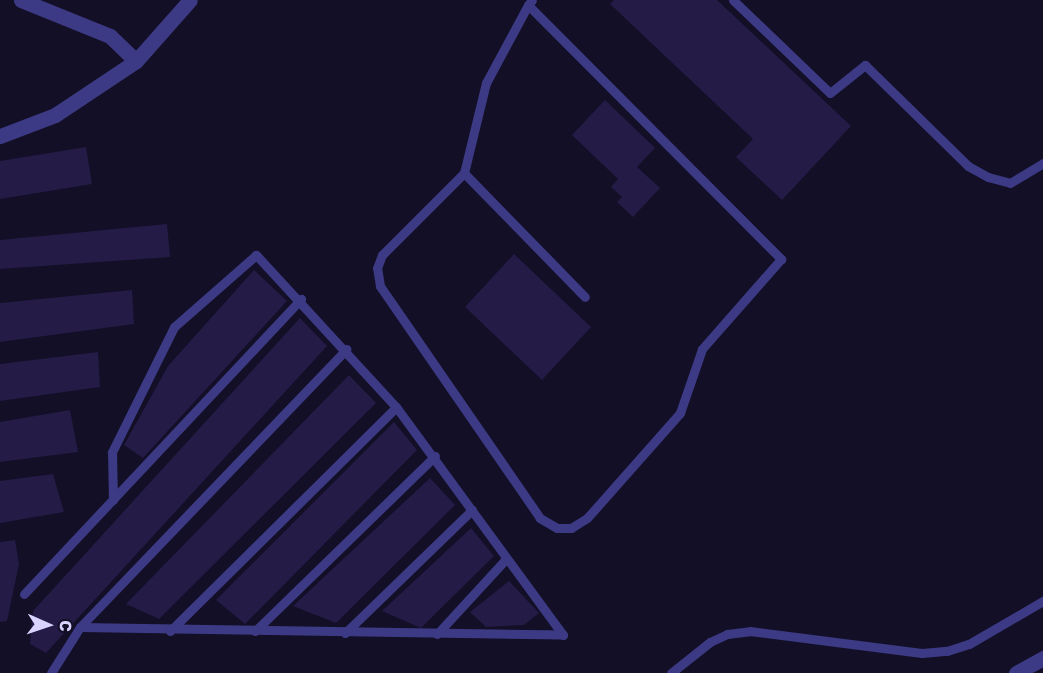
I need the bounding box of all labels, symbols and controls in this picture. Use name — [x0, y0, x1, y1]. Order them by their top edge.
north arrow — [18, 595, 78, 655]
text: С — [56, 620, 76, 632]

